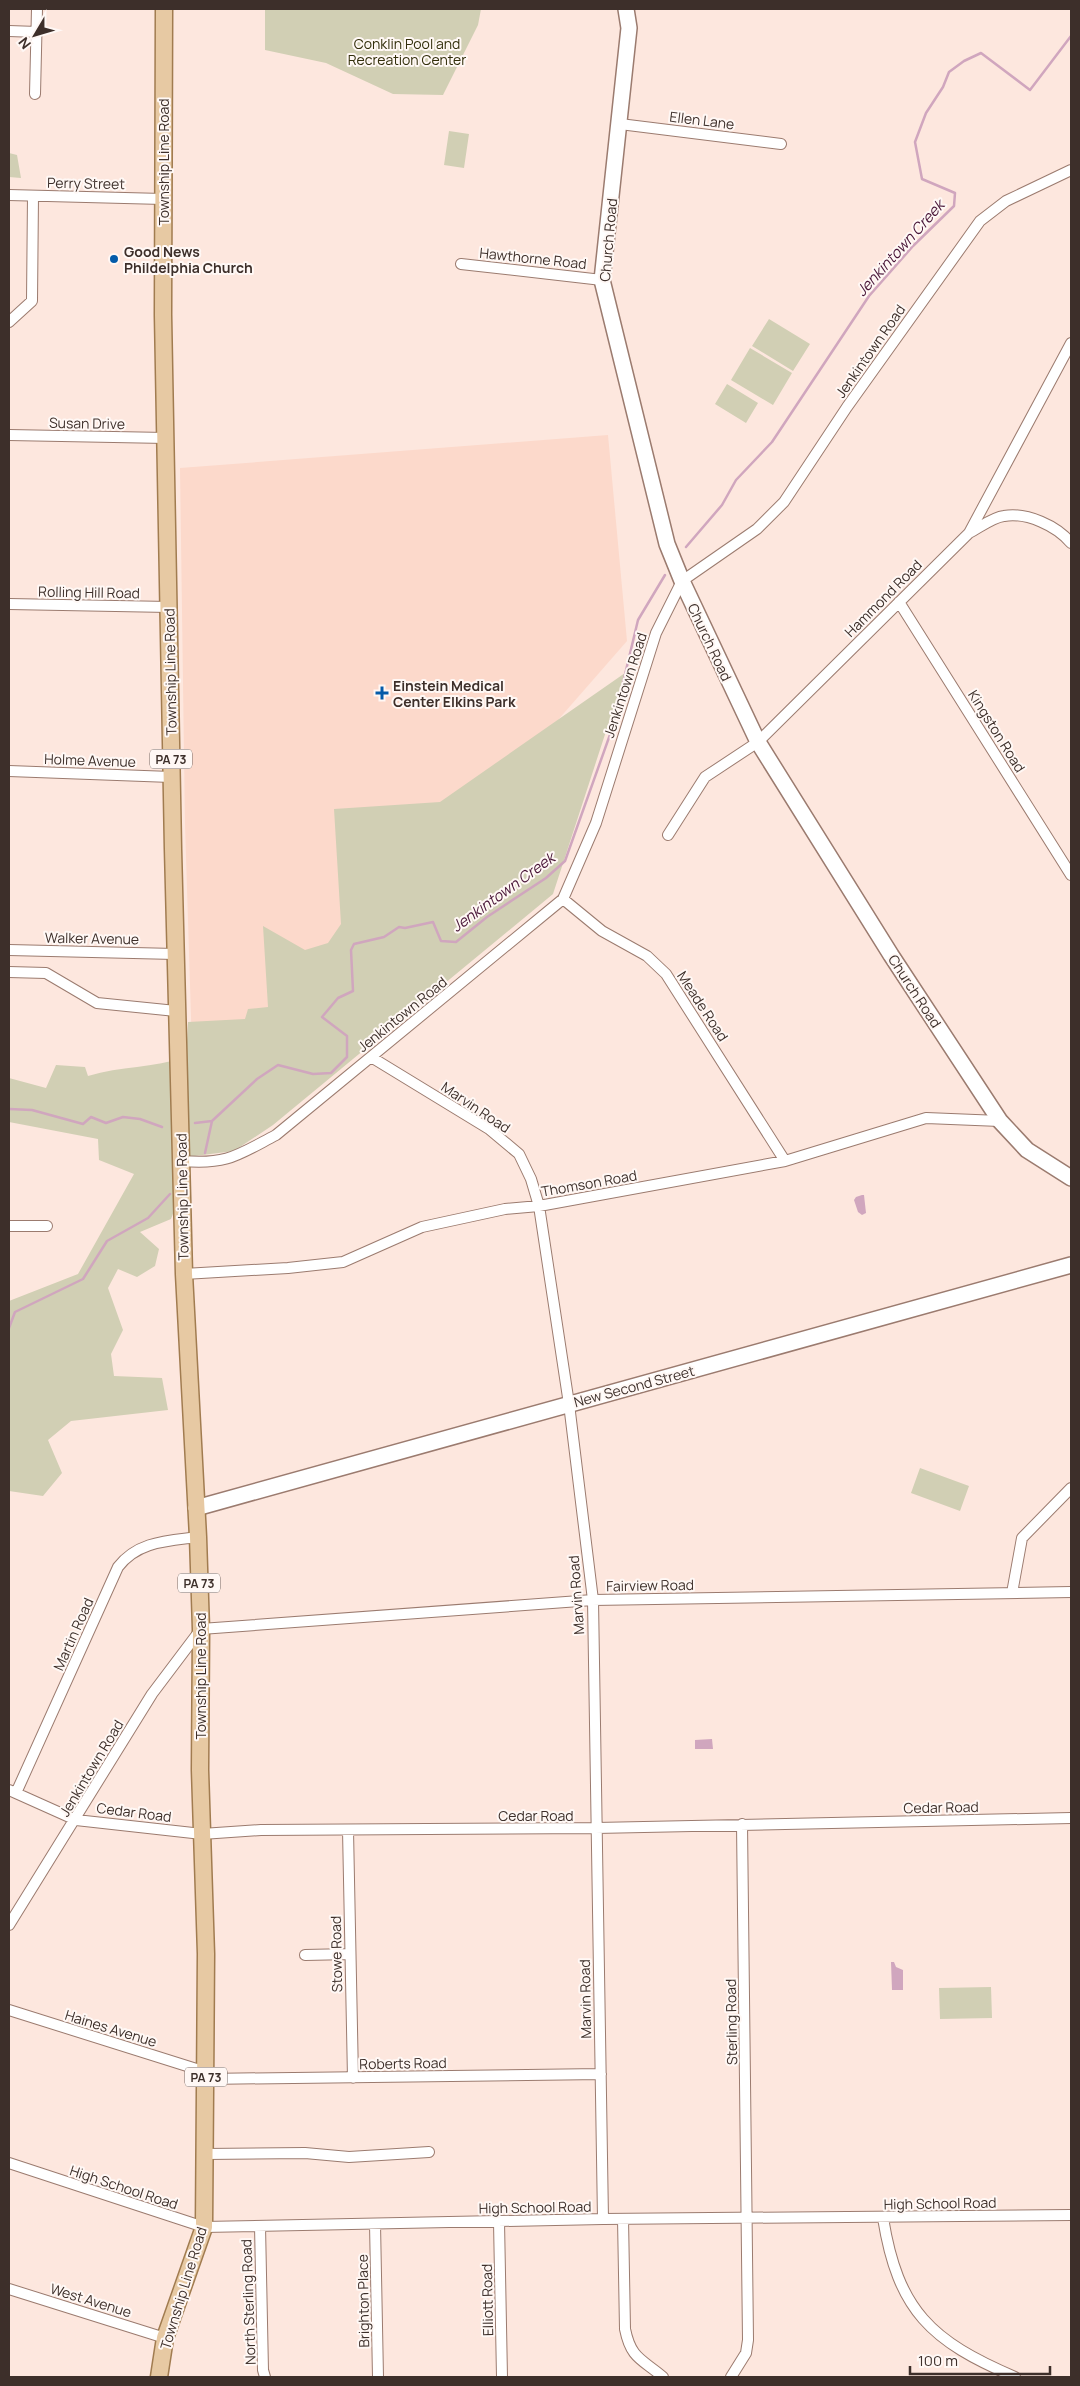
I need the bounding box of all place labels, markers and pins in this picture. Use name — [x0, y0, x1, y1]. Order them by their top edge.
place label: Good News Phildelphia Church — [124, 242, 253, 277]
marker: Good News Phildelphia Church — [108, 253, 120, 265]
place label: Einstein Medical Center Elkins Park — [393, 676, 516, 711]
marker: Einstein Medical Center Elkins Park — [375, 686, 389, 700]

